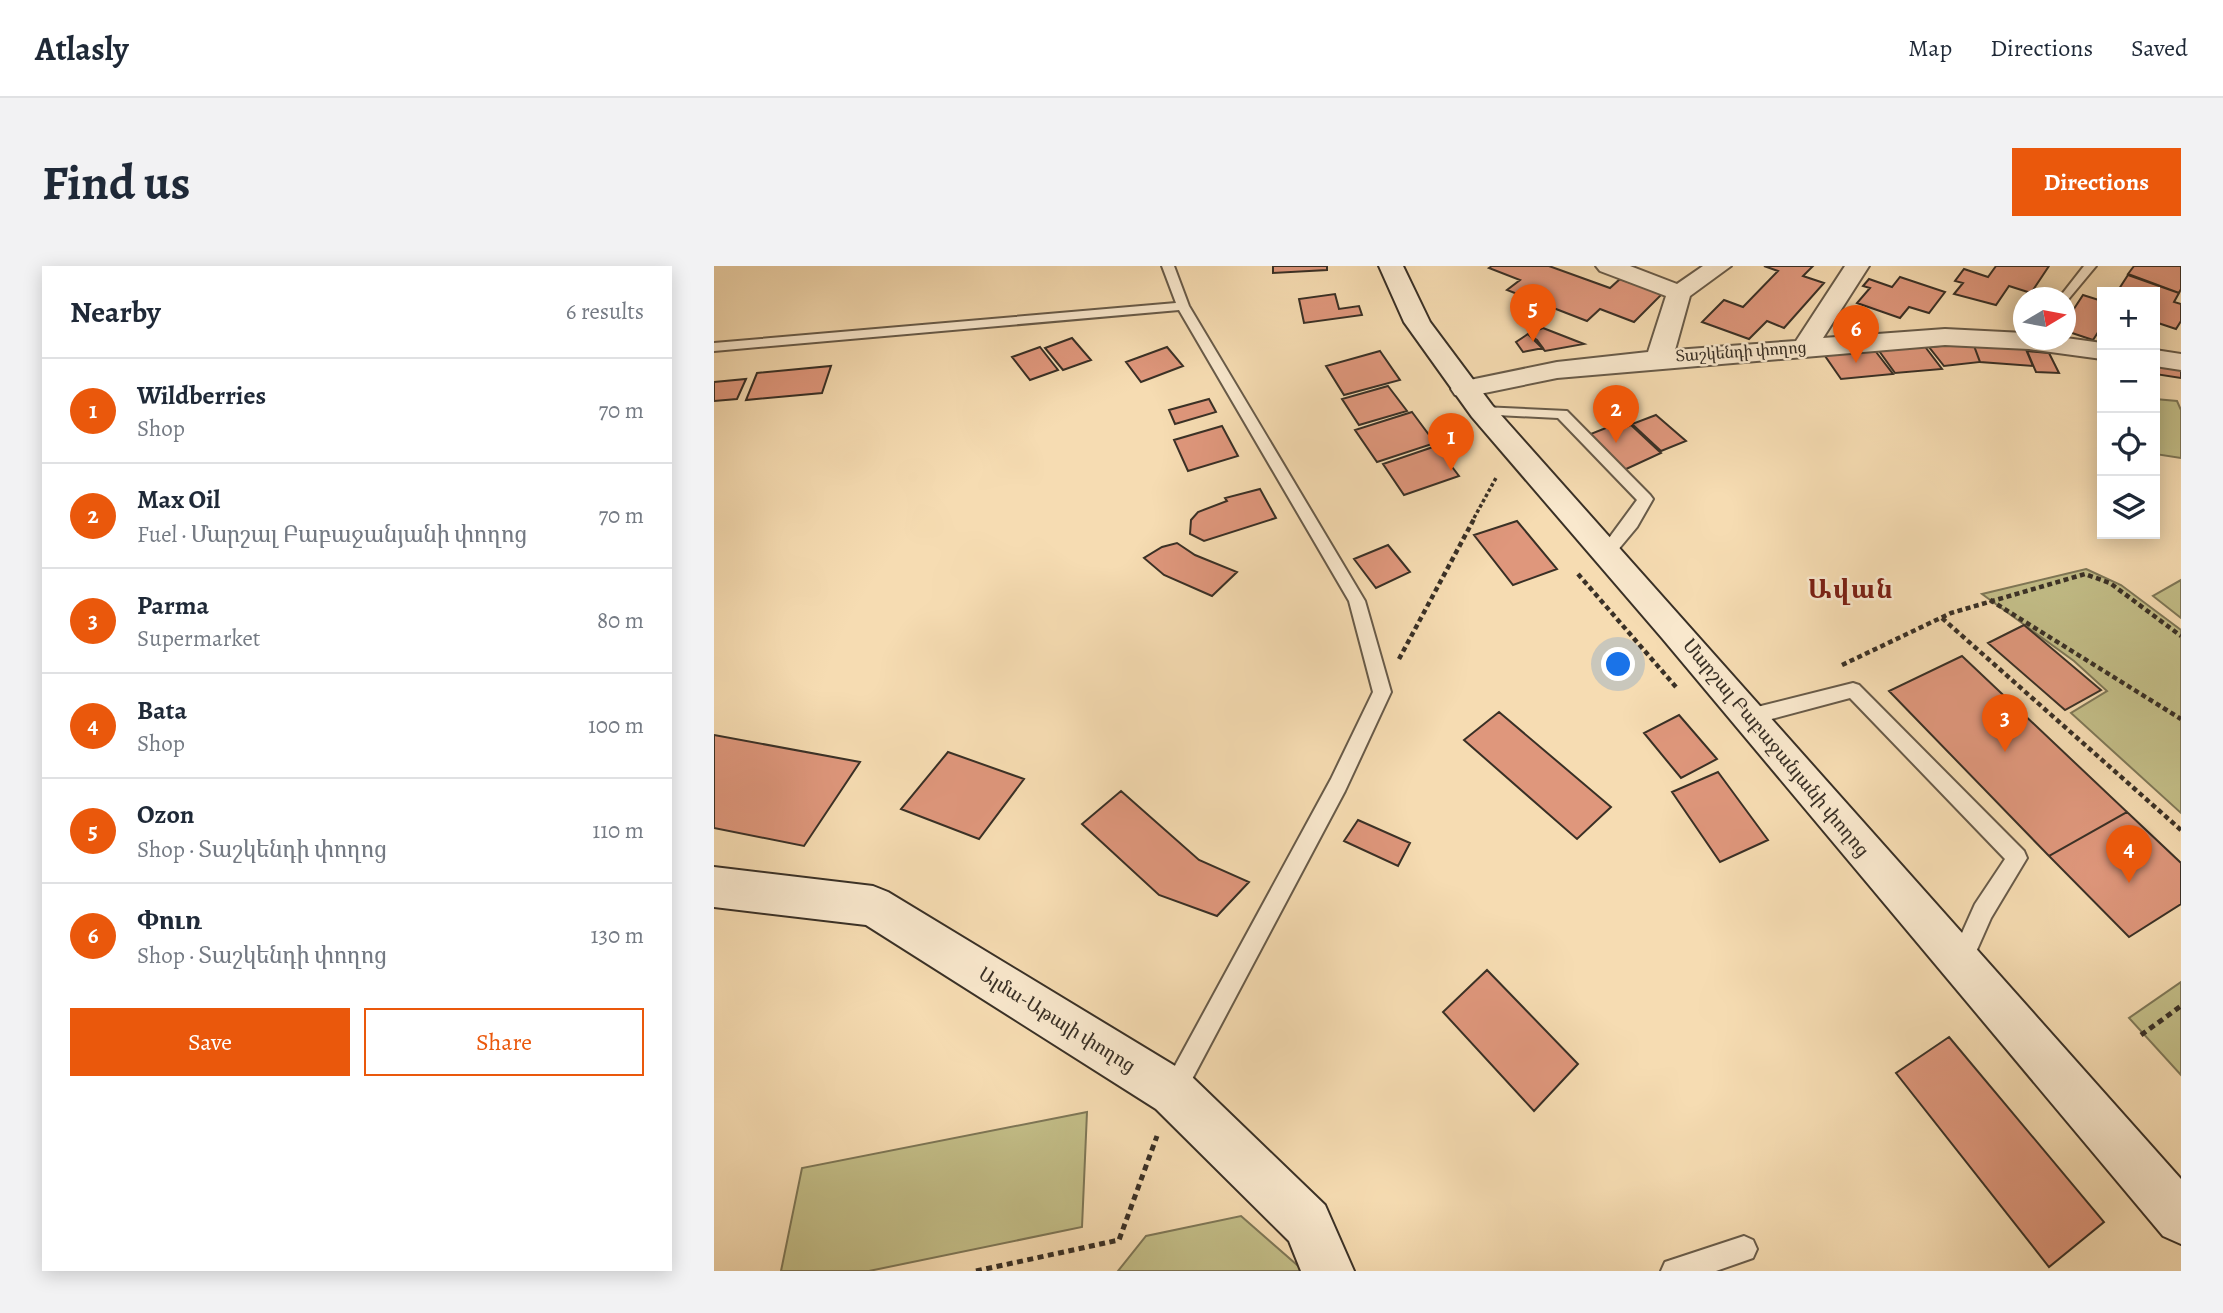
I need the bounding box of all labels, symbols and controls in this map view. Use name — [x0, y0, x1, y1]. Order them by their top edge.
text: Atlasly — [35, 26, 129, 71]
text: Map — [1908, 32, 1952, 64]
text: Directions — [1990, 32, 2093, 64]
text: Saved — [2131, 32, 2188, 64]
button: Directions — [2012, 148, 2181, 216]
text: Find us — [42, 149, 190, 216]
pin: 5 — [1510, 284, 1556, 342]
north arrow — [2013, 287, 2076, 350]
map controls — [2097, 287, 2160, 539]
button: + — [2097, 287, 2160, 350]
text: Nearby — [70, 292, 161, 332]
text: 6 results — [566, 296, 644, 327]
pin: 6 — [1833, 305, 1879, 363]
street label: Տաշկենդի փողոց — [1675, 336, 1807, 368]
button: − — [2097, 350, 2160, 413]
text: Wildberries — [137, 378, 266, 413]
pin: 2 — [1593, 385, 1639, 443]
text: 1 — [89, 395, 97, 426]
text: 70 m — [598, 395, 644, 426]
text: Shop — [137, 413, 185, 444]
pin: 1 — [1428, 413, 1474, 471]
button: locate — [2097, 413, 2160, 476]
button: layers — [2097, 476, 2160, 539]
text: Max Oil — [137, 482, 220, 517]
text: 2 — [87, 500, 99, 531]
text: 70 m — [598, 500, 644, 531]
text: Fuel · Մարշալ Բաբաջանյանի փողոց — [137, 519, 527, 550]
district label: Ավան — [1808, 572, 1894, 607]
text: Parma — [137, 588, 209, 623]
text: 3 — [88, 605, 98, 636]
text: 80 m — [597, 605, 644, 636]
text: Supermarket — [137, 623, 260, 654]
street label: Մարշալ Բաբաջանյանի փողոց — [1677, 633, 1875, 863]
your location — [1601, 647, 1635, 681]
text: Bata — [137, 693, 187, 728]
pin: 3 — [1982, 694, 2028, 752]
text: 4 — [88, 710, 98, 741]
text: 100 m — [588, 710, 644, 741]
text: Shop — [137, 728, 185, 759]
text: Ozon — [137, 797, 195, 832]
text: 5 — [88, 815, 98, 846]
text: 110 m — [592, 815, 644, 846]
pin: 4 — [2106, 825, 2152, 883]
text: Shop · Տաշկենդի փողոց — [137, 834, 387, 865]
text: Փուռ — [137, 903, 202, 938]
text: 6 — [88, 920, 98, 951]
text: 130 m — [591, 920, 644, 951]
text: Shop · Տաշկենդի փողոց — [137, 940, 387, 971]
street label: Ալմա-Աթայի փողոց — [974, 961, 1140, 1079]
button: Save — [70, 1008, 350, 1076]
button: Share — [364, 1008, 644, 1076]

